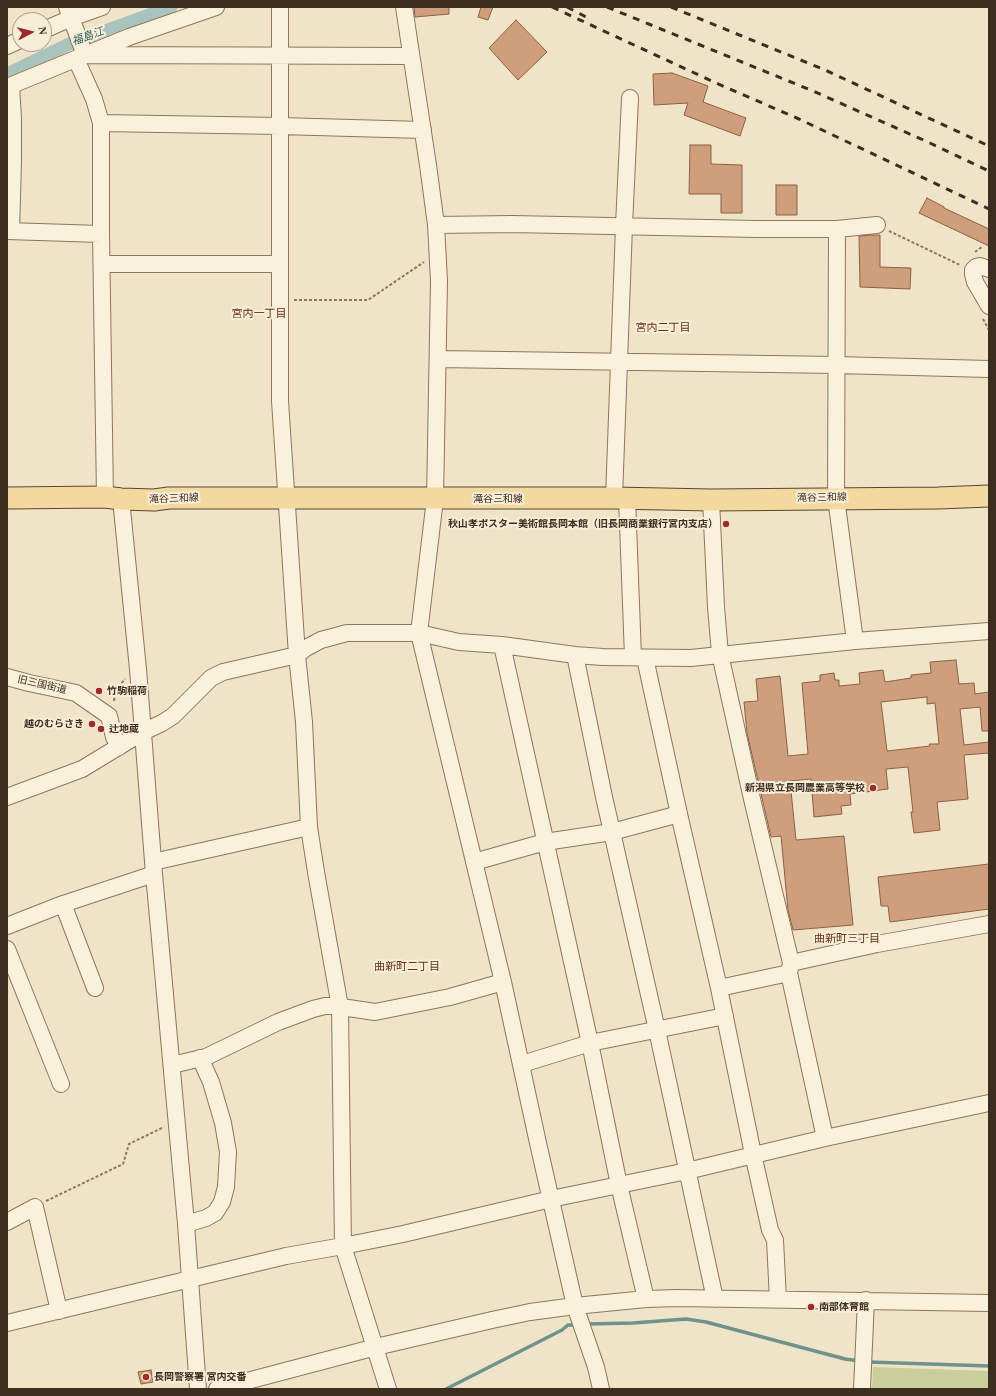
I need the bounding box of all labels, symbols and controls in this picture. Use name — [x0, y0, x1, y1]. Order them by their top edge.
north arrow — [12, 12, 52, 52]
water label: 福島江 — [70, 25, 106, 49]
text: N — [36, 26, 49, 35]
district label: 宮内一丁目 — [232, 307, 286, 321]
district label: 宮内二丁目 — [636, 321, 690, 335]
street label: 滝谷三和線 — [149, 492, 199, 506]
street label: 滝谷三和線 — [797, 492, 847, 504]
street label: 滝谷三和線 — [473, 493, 523, 505]
place label: 秋山孝ポスター美術館長岡本館（旧長岡商業銀行宮内支店） — [448, 518, 718, 530]
marker: 秋山孝ポスター美術館長岡本館（旧長岡商業銀行宮内支店） — [721, 519, 731, 529]
street label: 旧三国街道 — [16, 674, 68, 696]
place label: 竹駒稲荷 — [107, 685, 147, 697]
marker: 竹駒稲荷 — [94, 686, 104, 696]
place label: 越のむらさき — [24, 718, 84, 730]
marker: 越のむらさき — [87, 719, 97, 729]
place label: 辻地蔵 — [109, 723, 139, 735]
marker: 辻地蔵 — [96, 724, 106, 734]
place label: 新潟県立長岡農業高等学校 — [745, 782, 865, 794]
marker: 新潟県立長岡農業高等学校 — [868, 783, 878, 793]
district label: 曲新町三丁目 — [814, 932, 880, 946]
district label: 曲新町二丁目 — [374, 960, 440, 974]
place label: 南部体育館 — [819, 1301, 869, 1313]
marker: 南部体育館 — [806, 1302, 816, 1312]
place label: 長岡警察署 宮内交番 — [154, 1371, 246, 1383]
marker: 長岡警察署 宮内交番 — [141, 1372, 151, 1382]

